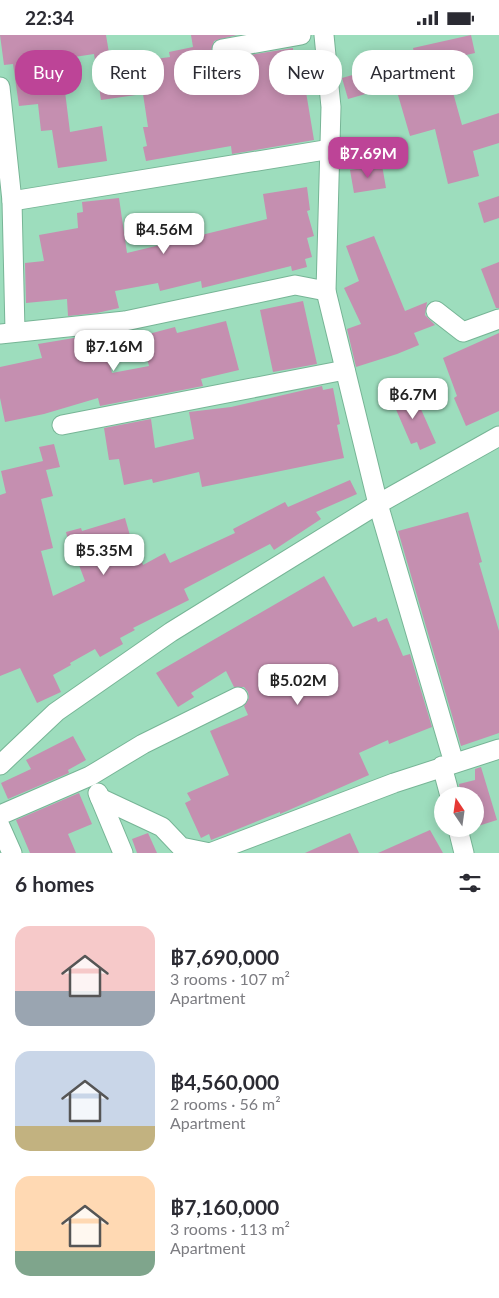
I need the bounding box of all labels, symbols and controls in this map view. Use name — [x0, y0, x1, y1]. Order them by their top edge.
text: 22:34 — [25, 6, 74, 29]
chip: Buy — [15, 50, 82, 95]
chip: Rent — [92, 50, 164, 95]
chip: Filters — [174, 50, 259, 95]
chip: New — [269, 50, 342, 95]
chip: Apartment — [352, 50, 473, 95]
pin: ฿7.69M — [327, 137, 409, 179]
text: ฿7.69M — [339, 143, 397, 162]
pin: ฿4.56M — [123, 213, 205, 255]
text: ฿4.56M — [135, 219, 193, 238]
pin: ฿7.16M — [73, 329, 155, 372]
text: ฿7.16M — [85, 336, 143, 355]
pin: ฿6.7M — [378, 377, 448, 420]
text: ฿6.7M — [389, 384, 437, 403]
pin: ฿5.35M — [63, 533, 145, 576]
text: ฿5.35M — [75, 540, 133, 559]
pin: ฿5.02M — [257, 663, 339, 706]
text: ฿5.02M — [269, 670, 327, 689]
north arrow — [434, 787, 484, 837]
map controls — [434, 787, 484, 837]
icon: filters — [456, 869, 484, 897]
text: 6 homes — [15, 871, 94, 896]
text: ฿7,690,000 — [170, 944, 279, 969]
icon: home — [55, 946, 115, 1006]
text: 3 rooms · 107 m² — [170, 969, 290, 988]
text: Apartment — [170, 988, 245, 1007]
text: ฿4,560,000 — [170, 1069, 279, 1094]
icon: home — [55, 1071, 115, 1131]
text: 2 rooms · 56 m² — [170, 1094, 281, 1113]
text: Apartment — [170, 1113, 245, 1132]
text: ฿7,160,000 — [170, 1194, 279, 1219]
icon: home — [55, 1196, 115, 1256]
text: 3 rooms · 113 m² — [170, 1219, 290, 1238]
text: Apartment — [170, 1238, 245, 1257]

